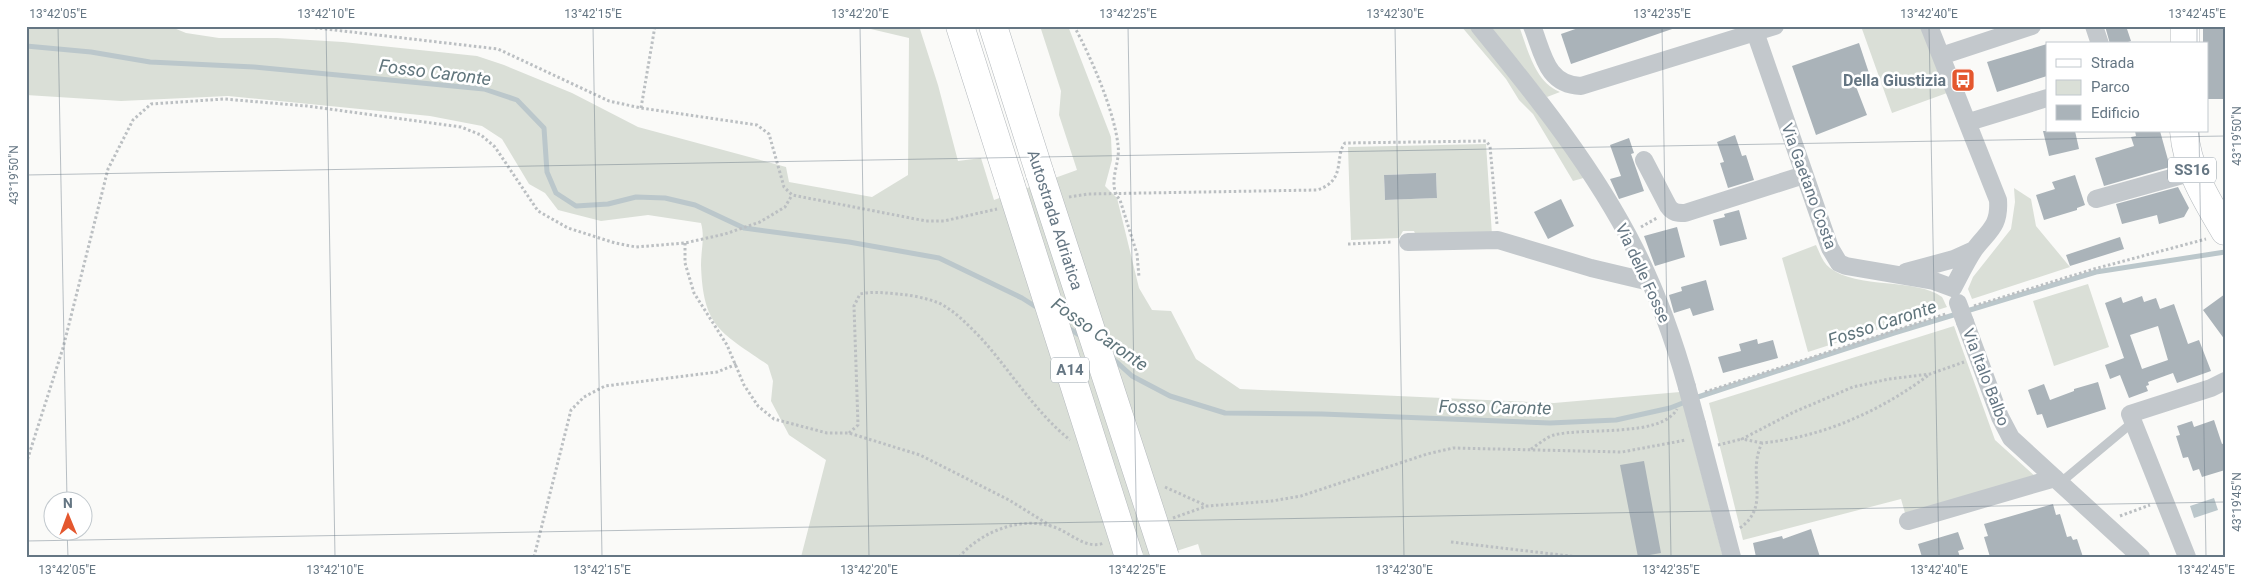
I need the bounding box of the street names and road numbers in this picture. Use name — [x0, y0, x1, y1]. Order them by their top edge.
street label: Via Gaetano Costa — [1777, 121, 1841, 251]
street label: Autostrada Adriatica — [1023, 148, 1087, 292]
road number: SS16 — [2168, 158, 2216, 182]
street label: Via delle Fosse — [1612, 220, 1674, 326]
street label: Via Italo Balbo — [1959, 326, 2013, 428]
road number: A14 — [1051, 358, 1089, 382]

